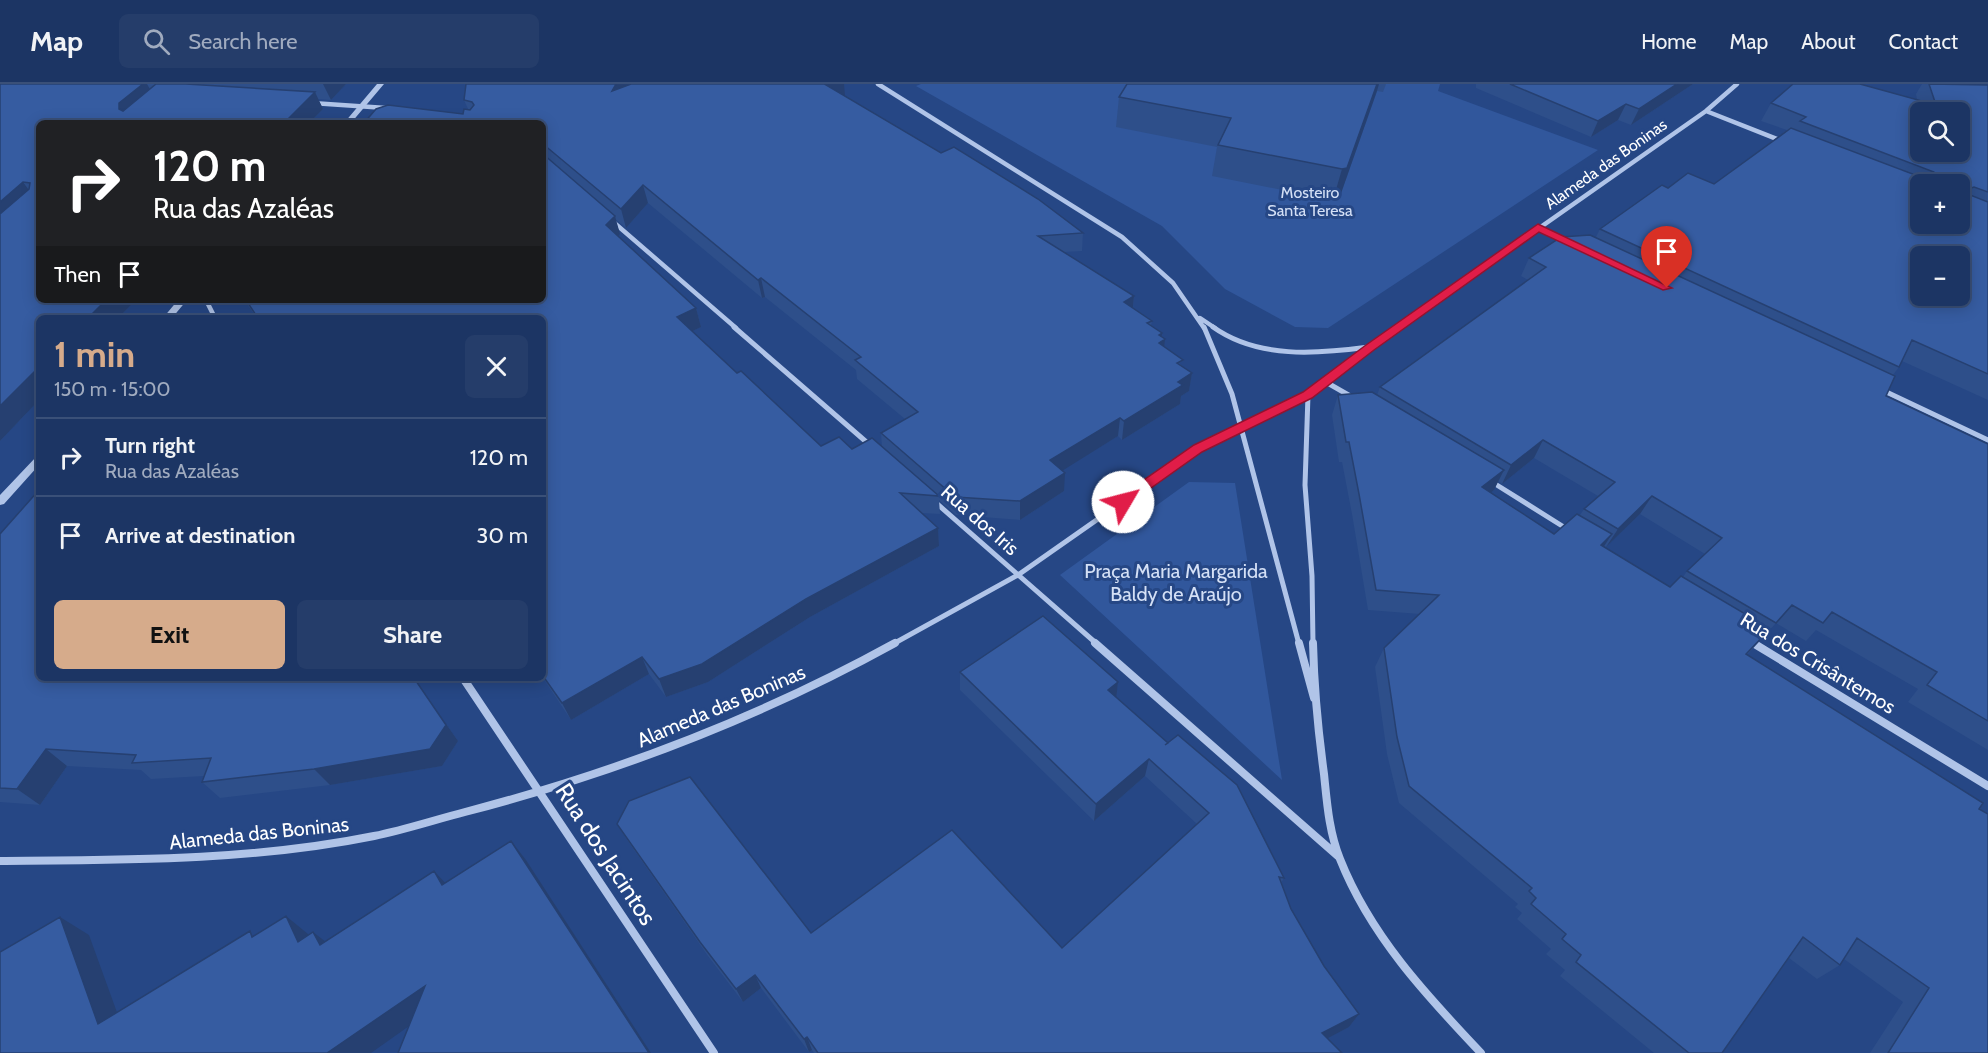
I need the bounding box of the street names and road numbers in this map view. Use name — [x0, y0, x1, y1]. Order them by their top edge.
street label: Alameda das Boninas — [1541, 115, 1671, 213]
street label: Rua dos Iris — [936, 480, 1024, 560]
street label: Rua dos Crisântemos — [1736, 607, 1900, 719]
street label: Alameda das Boninas — [633, 660, 809, 752]
street label: Rua dos Jacintos — [549, 778, 663, 930]
street label: Alameda das Boninas — [168, 812, 350, 854]

